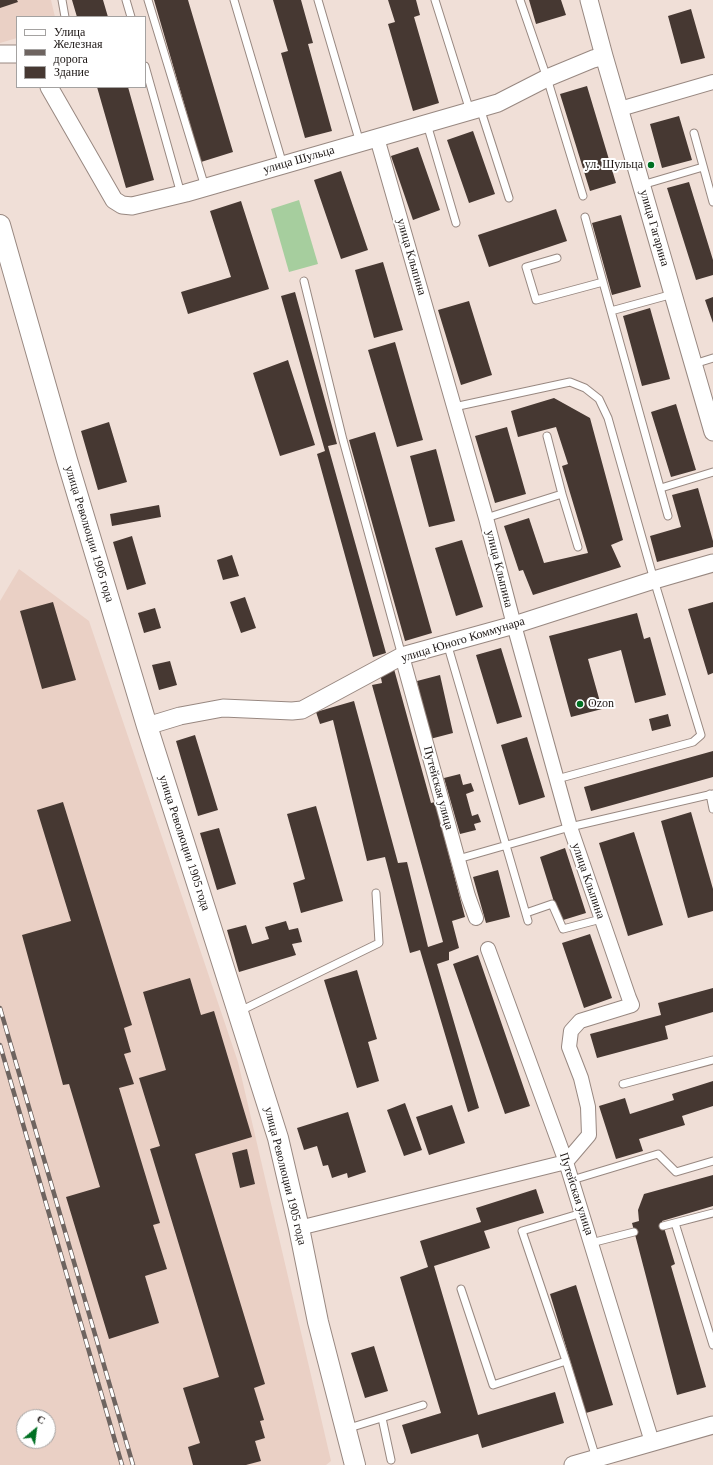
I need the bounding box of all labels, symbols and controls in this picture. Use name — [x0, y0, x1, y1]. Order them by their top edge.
legend — [16, 16, 146, 88]
text: Улица — [54, 25, 85, 39]
text: Железная дорога — [54, 37, 103, 66]
text: Здание — [54, 65, 89, 79]
street label: улица Шульца — [262, 143, 336, 177]
place label: ул. Шульца — [585, 158, 643, 172]
marker: ул. Шульца — [646, 160, 656, 170]
street label: улица Гагарина — [636, 188, 672, 268]
street label: улица Клыпина — [393, 217, 429, 297]
street label: улица Революции 1905 года — [61, 464, 117, 604]
street label: улица Клыпина — [482, 529, 516, 609]
street label: улица Юного Коммунара — [399, 614, 527, 666]
place label: Ozon — [588, 697, 614, 711]
marker: Ozon — [575, 699, 585, 709]
street label: Путейская улица — [420, 745, 456, 831]
street label: улица Революции 1905 года — [155, 773, 213, 913]
street label: улица Клыпина — [568, 841, 608, 921]
street label: улица Революции 1905 года — [261, 1105, 309, 1247]
street label: Путейская улица — [556, 1151, 596, 1237]
north arrow — [16, 1409, 56, 1449]
text: С — [35, 1412, 48, 1427]

